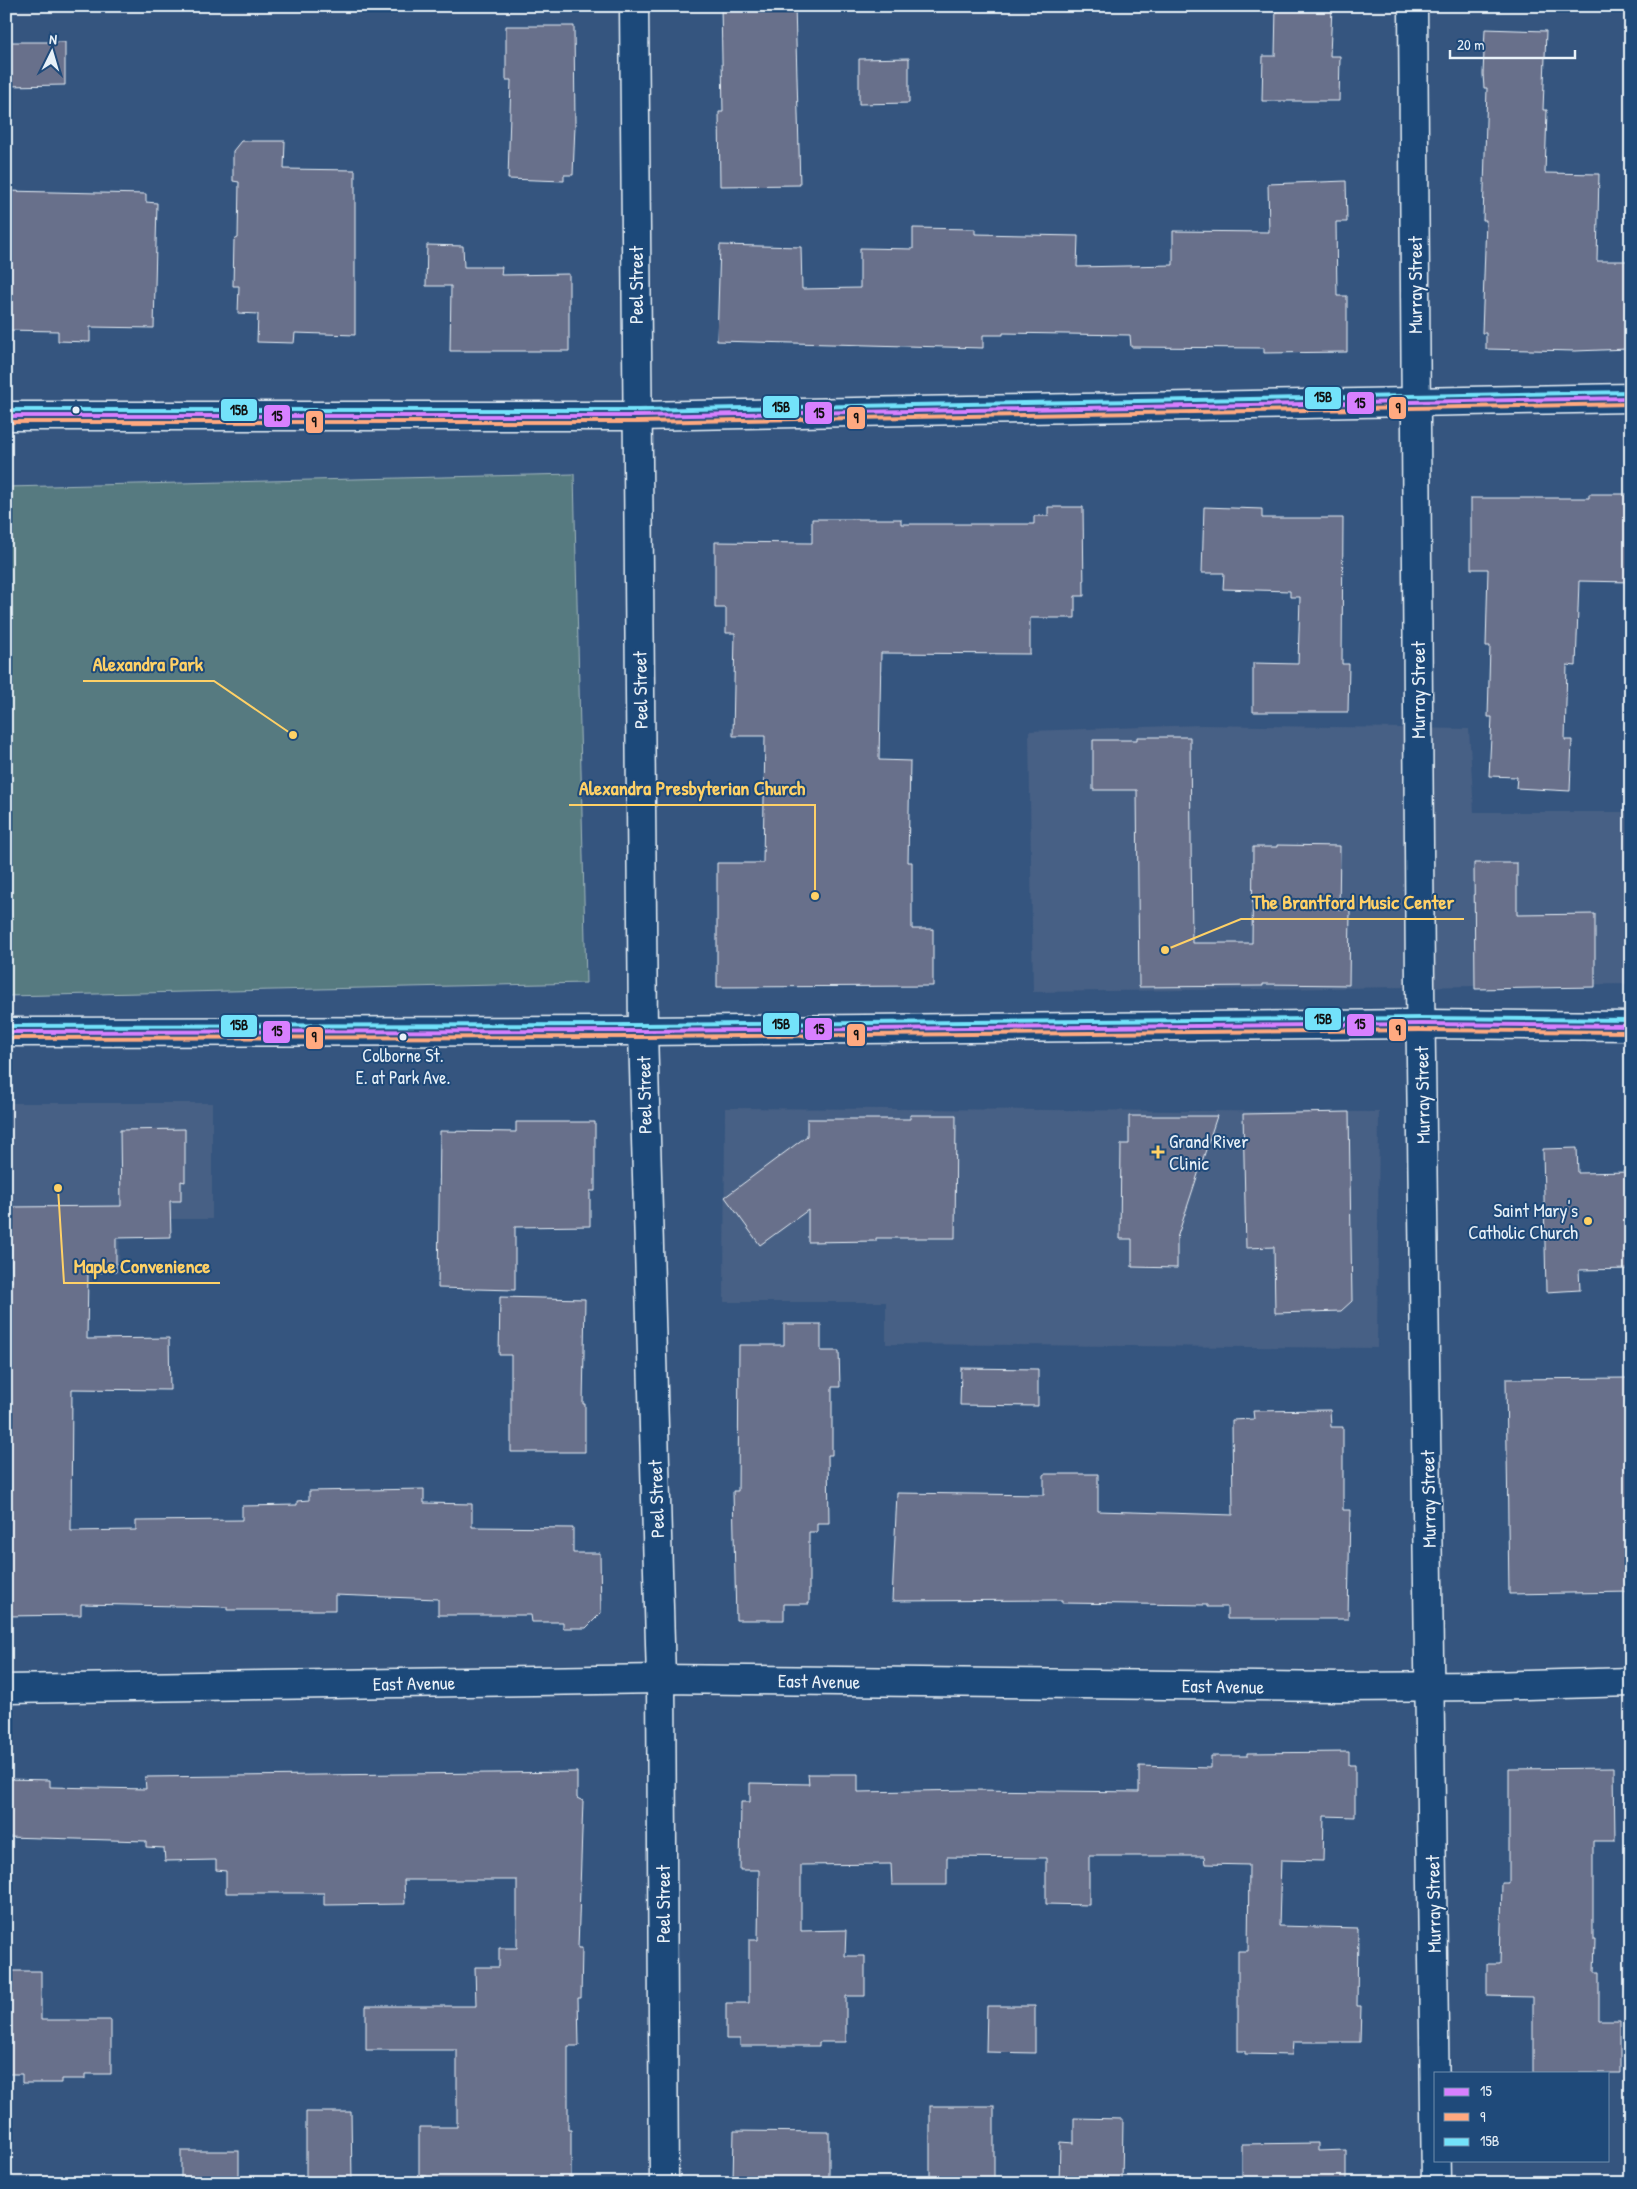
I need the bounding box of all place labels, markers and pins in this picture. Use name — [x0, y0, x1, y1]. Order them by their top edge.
unlabelled marker — [71, 405, 81, 415]
callout: Alexandra Park — [83, 646, 214, 681]
callout: Alexandra Presbyterian Church — [569, 770, 815, 805]
callout: The Brantford Music Center — [1241, 884, 1464, 919]
marker: Colborne St. E. at Park Ave. — [398, 1032, 408, 1042]
place label: Colborne St. E. at Park Ave. — [356, 1043, 450, 1090]
place label: Grand River Clinic — [1169, 1128, 1249, 1176]
marker: Grand River Clinic — [1151, 1145, 1165, 1159]
place label: Saint Mary's Catholic Church — [1468, 1197, 1578, 1245]
marker: Saint Mary's Catholic Church — [1582, 1215, 1594, 1227]
callout: Maple Convenience — [64, 1248, 220, 1283]

